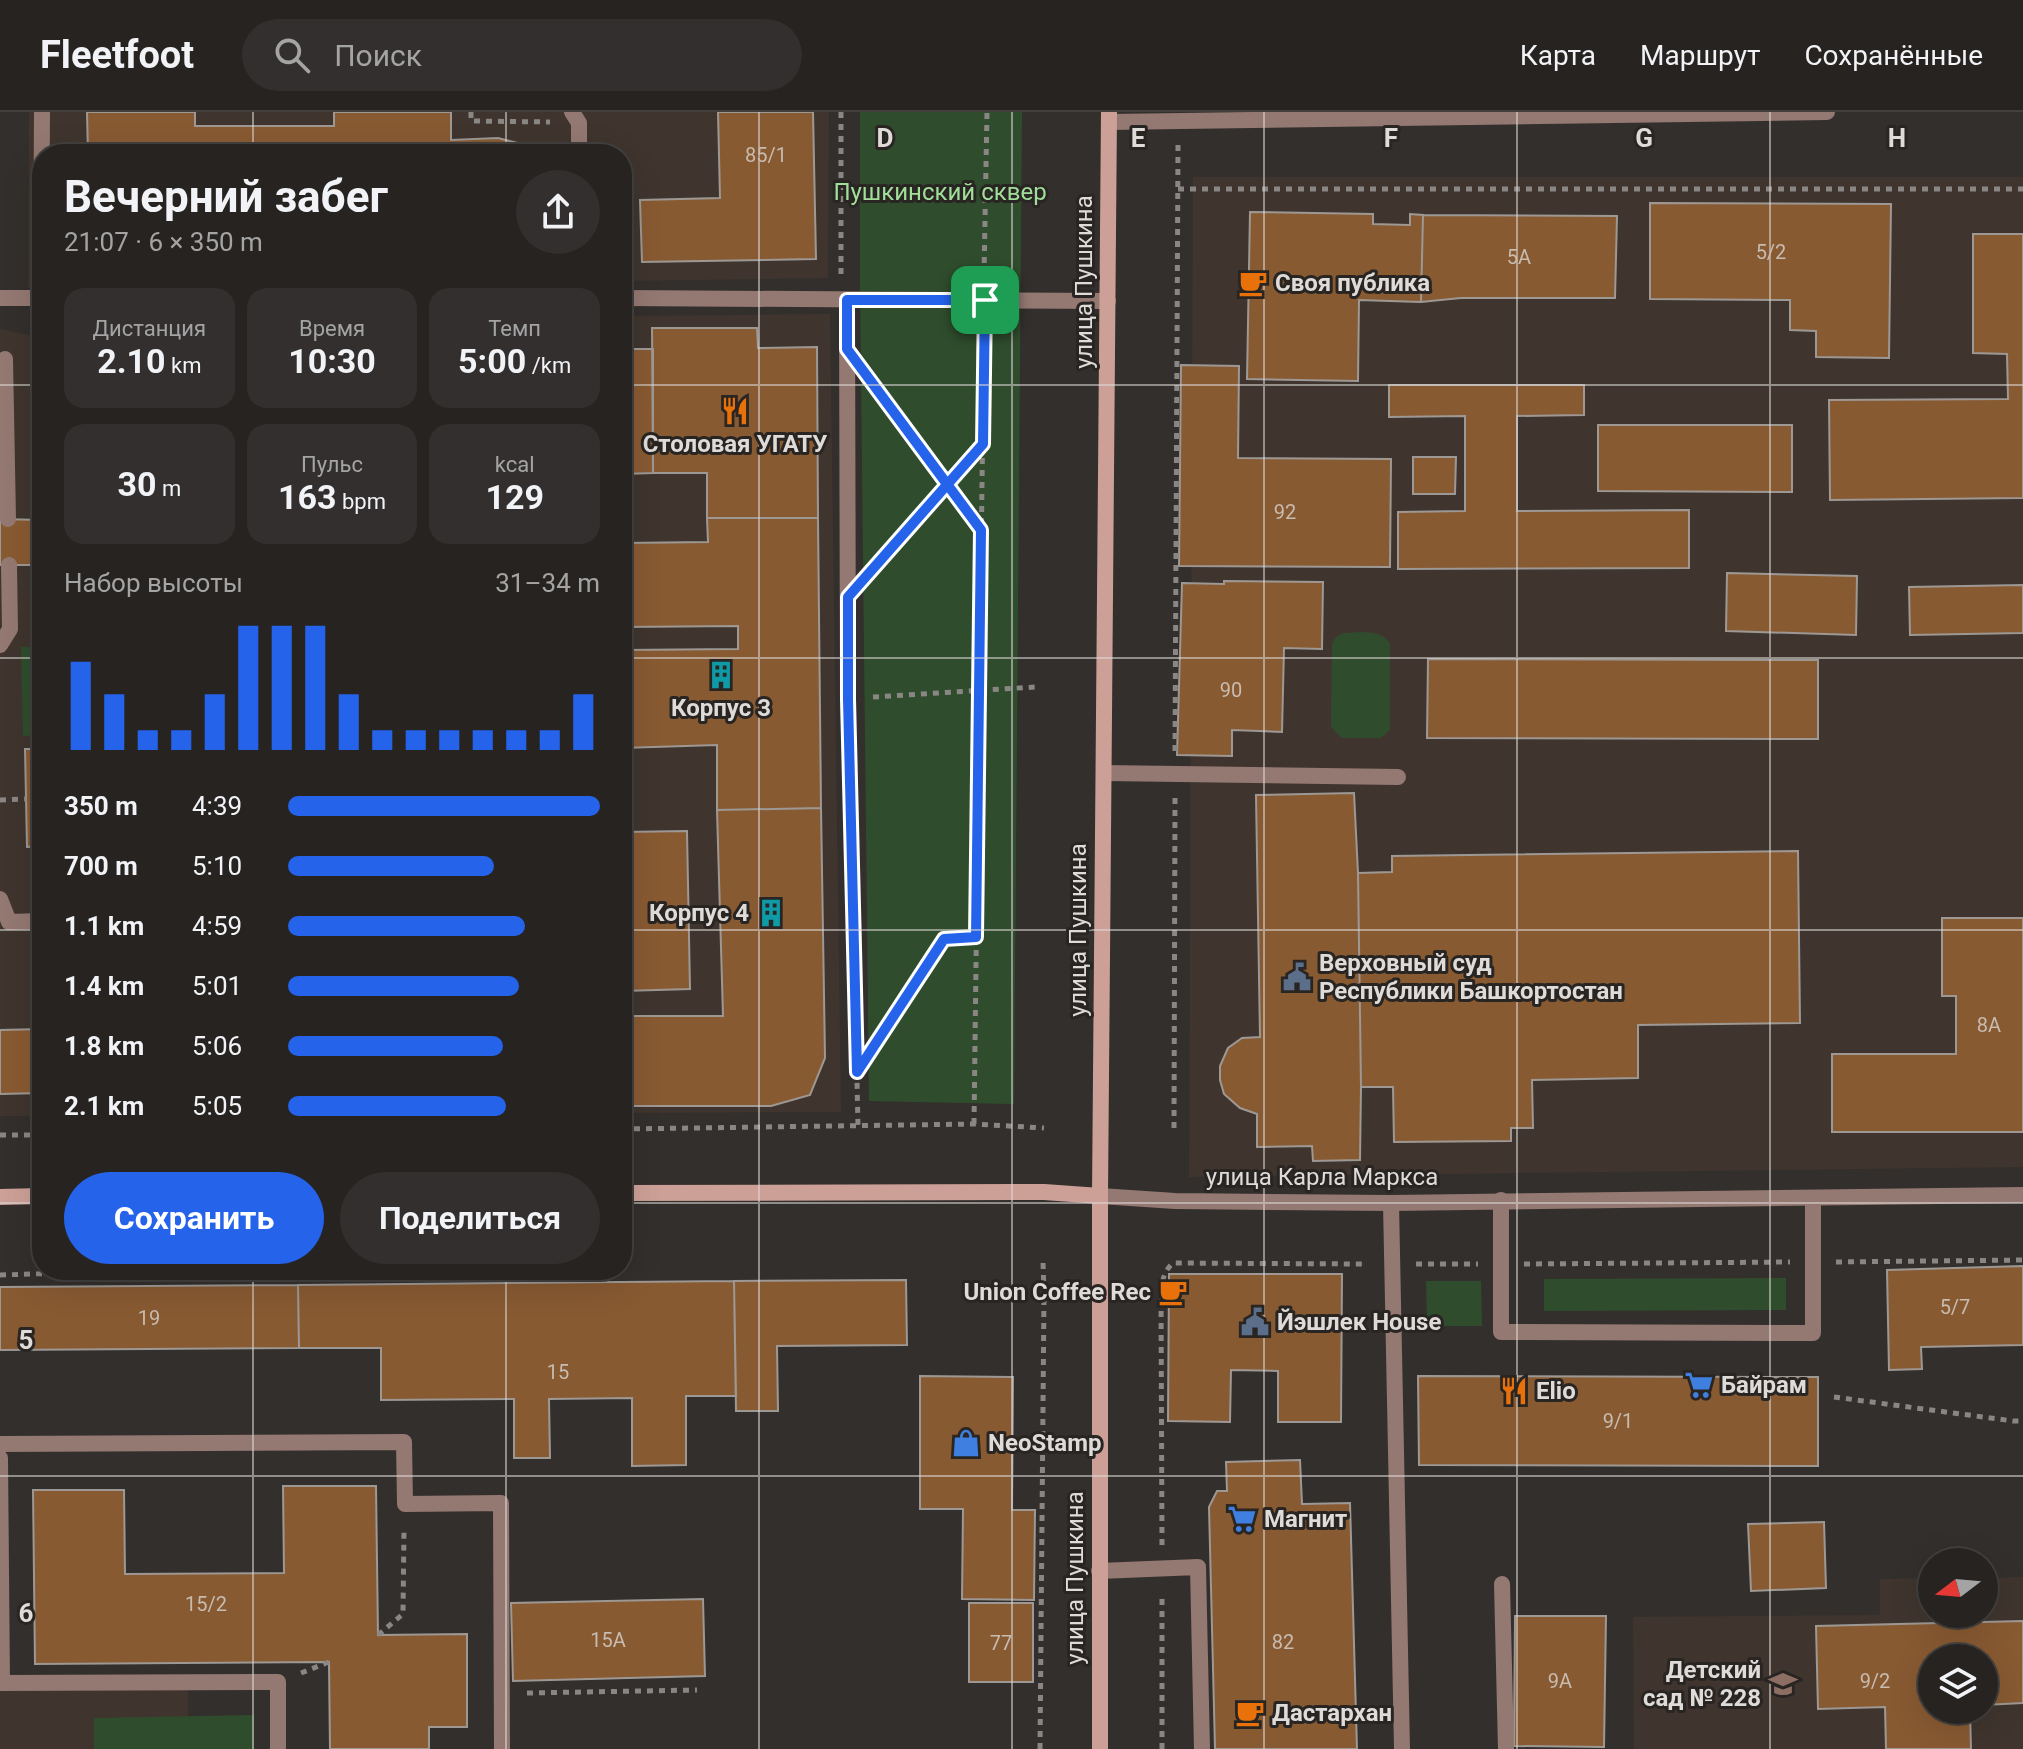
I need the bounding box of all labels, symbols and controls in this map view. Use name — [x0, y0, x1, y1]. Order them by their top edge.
search box — [242, 19, 802, 91]
text: Fleetfoot — [40, 33, 194, 77]
icon: search — [270, 33, 314, 77]
text: Поиск — [334, 38, 422, 73]
text: Карта — [1520, 39, 1596, 72]
text: Маршрут — [1640, 39, 1760, 72]
text: Сохранённые — [1804, 39, 1983, 72]
text: D — [877, 123, 893, 153]
text: E — [1131, 123, 1146, 153]
text: F — [1384, 123, 1398, 153]
text: G — [1635, 123, 1653, 153]
text: H — [1888, 123, 1906, 153]
house number: 85/1 — [745, 143, 787, 167]
button: share — [516, 170, 600, 254]
text: Вечерний забег — [64, 171, 388, 223]
park label: Пушкинский сквер — [833, 178, 1047, 206]
street label: улица Пушкина — [1070, 195, 1098, 369]
text: 21:07 · 6 × 350 m — [64, 227, 263, 257]
house number: 5/2 — [1756, 240, 1786, 264]
house number: 5А — [1507, 245, 1531, 269]
pin — [951, 266, 1019, 334]
cafe icon: Своя публика — [1238, 268, 1268, 298]
place label: Своя публика — [1275, 269, 1430, 297]
icon: arrive — [963, 278, 1007, 322]
text: Дистанция — [93, 316, 206, 341]
text: Время — [299, 316, 365, 341]
text: Темп — [488, 316, 541, 341]
text: 2.10 — [97, 341, 166, 381]
text: 10:30 — [288, 341, 376, 381]
text: 5:00 — [458, 341, 526, 381]
text: km — [166, 353, 201, 378]
text: /km — [526, 353, 571, 378]
restaurant icon: Столовая УГАТУ — [720, 396, 750, 426]
place label: Столовая УГАТУ — [643, 430, 827, 458]
text: Пульс — [301, 452, 363, 477]
text: kcal — [495, 452, 535, 477]
text: 30 — [117, 464, 156, 504]
text: m — [156, 476, 181, 501]
text: 163 — [278, 477, 337, 517]
text: 129 — [485, 477, 544, 517]
text: bpm — [337, 489, 386, 514]
house number: 92 — [1274, 500, 1296, 524]
text: Набор высоты — [64, 568, 243, 598]
text: 31–34 m — [495, 568, 600, 598]
building icon: Корпус 3 — [706, 660, 736, 690]
house number: 90 — [1220, 678, 1242, 702]
place label: Корпус 3 — [671, 694, 771, 722]
text: 350 m — [64, 791, 138, 821]
text: 4:39 — [192, 791, 242, 821]
street label: улица Пушкина — [1064, 843, 1092, 1017]
text: 700 m — [64, 851, 138, 881]
text: 5:10 — [192, 851, 242, 881]
building icon: Корпус 4 — [756, 898, 786, 928]
place label: Корпус 4 — [649, 899, 749, 927]
text: 1.1 km — [64, 911, 144, 941]
text: 4:59 — [192, 911, 242, 941]
place label: Верховный суд Республики Башкортостан — [1319, 949, 1623, 1005]
public building icon: Верховный суд Республики Башкортостан — [1282, 962, 1312, 992]
text: 1.4 km — [64, 971, 144, 1001]
text: 5:01 — [192, 971, 242, 1001]
house number: 8А — [1977, 1013, 2001, 1037]
text: 1.8 km — [64, 1031, 144, 1061]
text: 5:06 — [192, 1031, 242, 1061]
text: 2.1 km — [64, 1091, 144, 1121]
text: 5:05 — [192, 1091, 242, 1121]
street label: улица Карла Маркса — [1206, 1163, 1438, 1191]
button: Сохранить — [64, 1172, 324, 1264]
button: Поделиться — [340, 1172, 600, 1264]
cafe icon: Union Coffee Rec — [1158, 1277, 1188, 1307]
place label: Union Coffee Rec — [964, 1278, 1151, 1306]
house number: 5/7 — [1940, 1295, 1970, 1319]
house number: 19 — [138, 1306, 160, 1330]
public building icon: Йэшлек House — [1240, 1307, 1270, 1337]
place label: Йэшлек House — [1277, 1308, 1441, 1336]
text: 5 — [19, 1325, 33, 1355]
house number: 15 — [547, 1360, 569, 1384]
supermarket icon: Байрам — [1684, 1370, 1714, 1400]
place label: Байрам — [1721, 1371, 1807, 1399]
restaurant icon: Elio — [1499, 1376, 1529, 1406]
place label: Elio — [1536, 1377, 1576, 1405]
house number: 9/1 — [1603, 1409, 1633, 1433]
shop icon: NeoStamp — [951, 1428, 981, 1458]
place label: NeoStamp — [988, 1429, 1101, 1457]
street label: улица Пушкина — [1061, 1491, 1089, 1665]
supermarket icon: Магнит — [1227, 1504, 1257, 1534]
place label: Магнит — [1264, 1505, 1347, 1533]
north arrow — [1918, 1548, 1998, 1628]
map controls — [1918, 1548, 1998, 1724]
house number: 15/2 — [185, 1592, 227, 1616]
text: 6 — [19, 1598, 34, 1628]
house number: 15А — [590, 1628, 626, 1652]
house number: 82 — [1272, 1630, 1294, 1654]
house number: 77 — [990, 1631, 1012, 1655]
button: layers — [1918, 1644, 1998, 1724]
place label: Детский сад № 228 — [1643, 1656, 1761, 1712]
house number: 9А — [1548, 1669, 1572, 1693]
school or university icon: Детский сад № 228 — [1768, 1669, 1798, 1699]
house number: 9/2 — [1860, 1669, 1890, 1693]
cafe icon: Дастархан — [1235, 1698, 1265, 1728]
place label: Дастархан — [1272, 1699, 1392, 1727]

